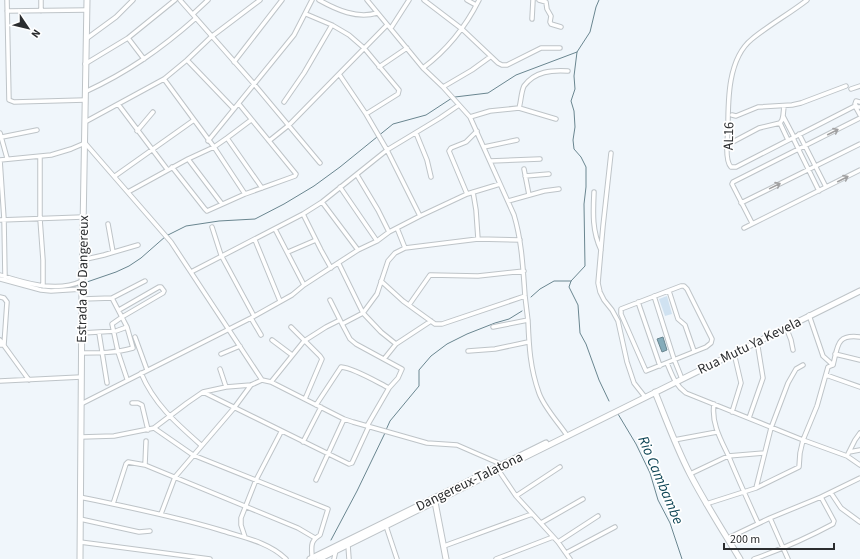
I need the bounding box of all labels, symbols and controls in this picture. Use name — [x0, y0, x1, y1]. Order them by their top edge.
north arrow — [8, 8, 48, 48]
text: N — [28, 26, 44, 41]
street label: AL16 — [719, 122, 739, 150]
one-way arrow — [826, 128, 838, 135]
one-way arrow — [837, 174, 849, 182]
one-way arrow — [769, 182, 781, 189]
street label: Estrada do Dangereux — [72, 214, 94, 343]
street label: Rua Mutu Ya Kevela — [694, 312, 805, 380]
water label: Rio Cambambe — [632, 433, 689, 528]
street label: Dangereux-Talatona — [412, 447, 526, 517]
scale bar — [724, 525, 834, 551]
text: 200 m — [730, 531, 760, 548]

